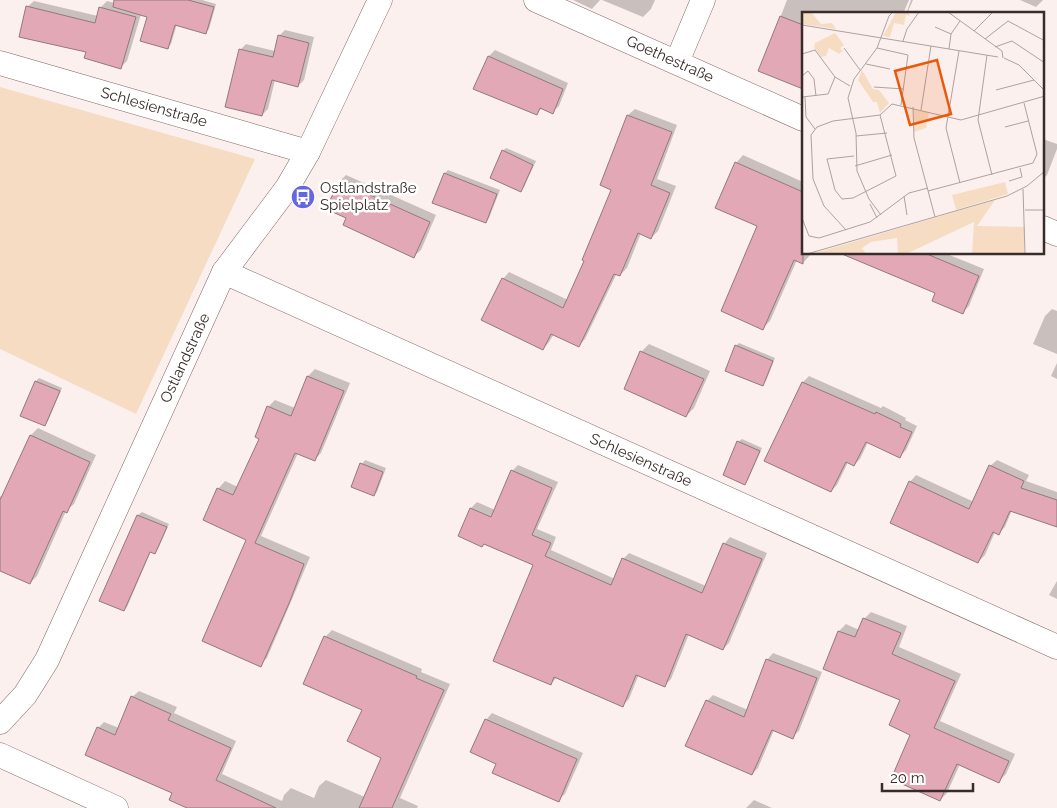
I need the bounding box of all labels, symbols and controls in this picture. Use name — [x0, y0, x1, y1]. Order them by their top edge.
inset map — [802, 12, 1044, 255]
street label: Goethestraße — [624, 32, 717, 86]
street label: Schlesienstraße — [99, 83, 209, 131]
place label: Ostlandstraße Spielplatz — [320, 179, 417, 214]
bus stop icon: Ostlandstraße Spielplatz — [290, 184, 316, 210]
street label: Ostlandstraße — [156, 310, 214, 406]
street label: Schlesienstraße — [587, 429, 695, 491]
scale bar — [882, 760, 973, 792]
text: 20 m — [890, 769, 925, 787]

